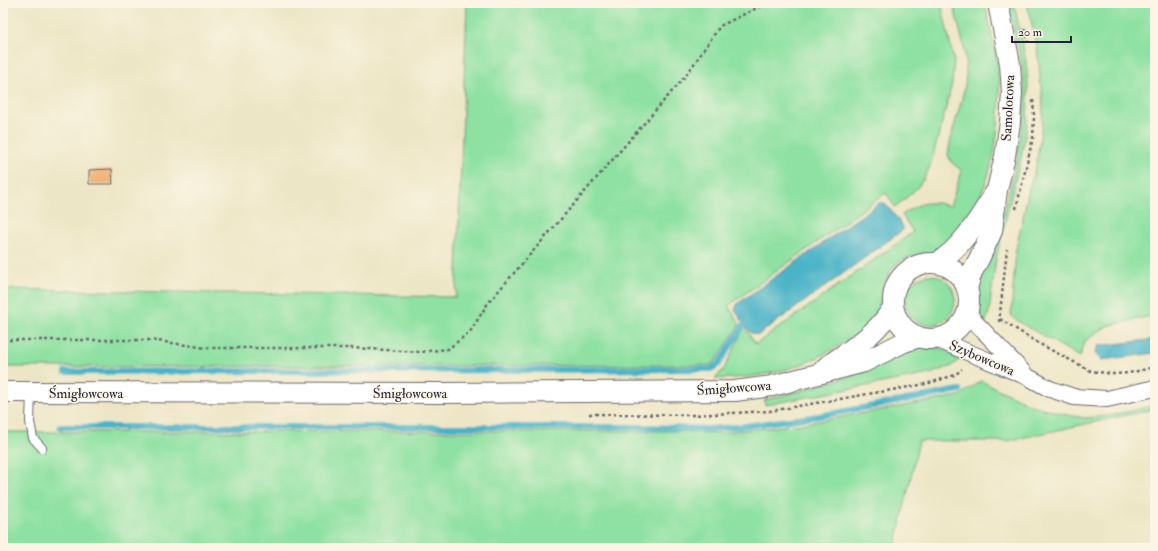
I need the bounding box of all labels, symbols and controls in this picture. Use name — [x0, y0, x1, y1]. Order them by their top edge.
scale bar — [1012, 18, 1071, 44]
text: 20 m — [1018, 25, 1043, 40]
street label: Samolotowa — [998, 74, 1018, 142]
street label: Szybowcowa — [946, 337, 1017, 380]
street label: Śmigłowcowa — [696, 377, 772, 399]
street label: Śmigłowcowa — [49, 385, 124, 402]
street label: Śmigłowcowa — [373, 385, 448, 402]

